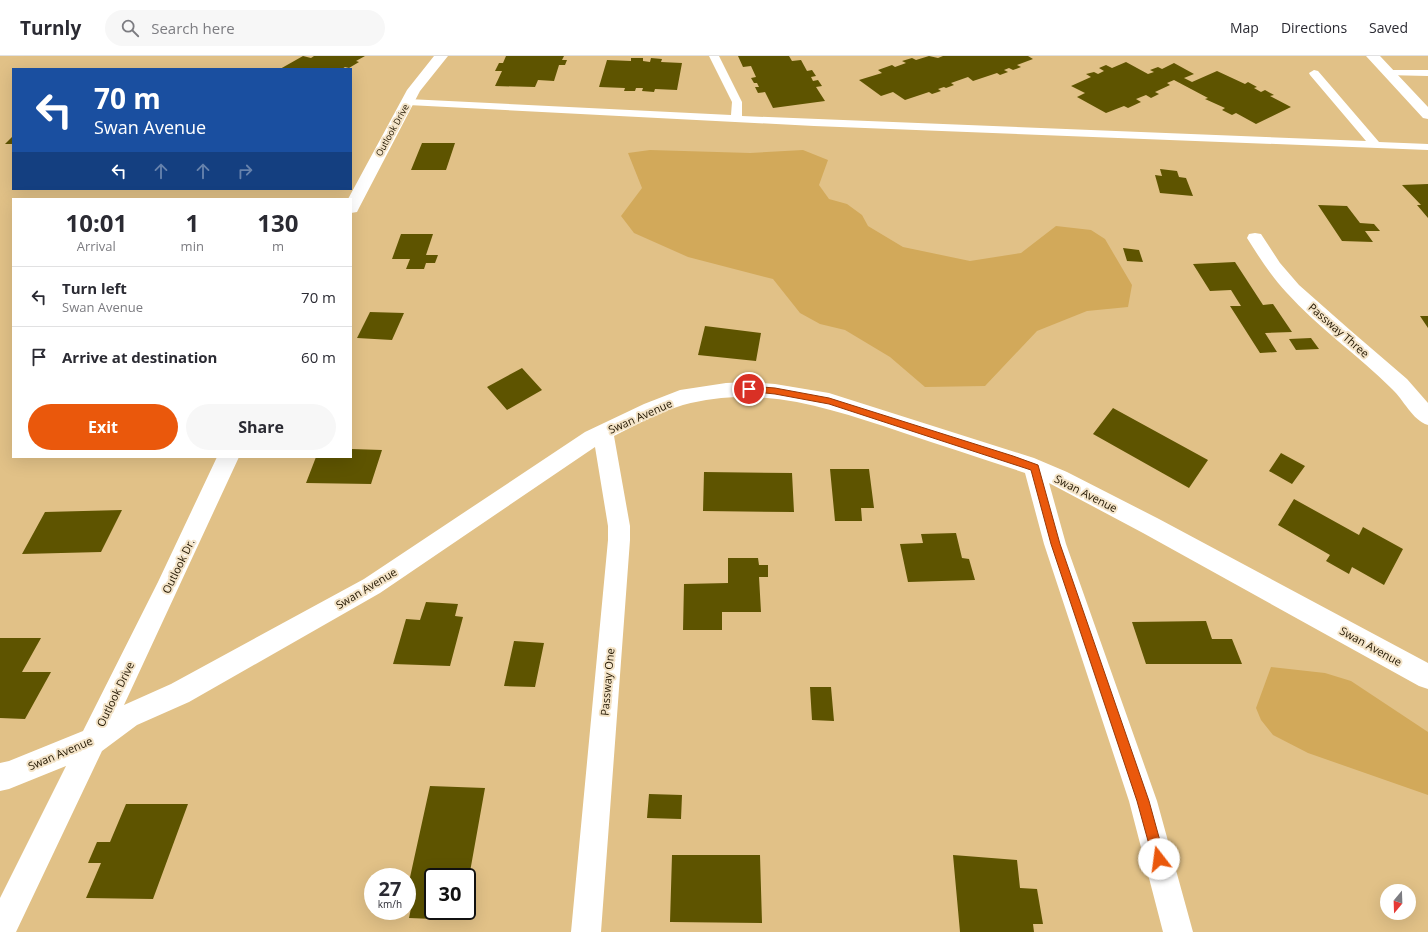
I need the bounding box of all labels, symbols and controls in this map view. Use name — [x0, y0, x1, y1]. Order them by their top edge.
search box — [105, 10, 385, 46]
text: Turnly — [20, 15, 81, 41]
icon: search — [119, 17, 141, 39]
text: Search here — [151, 18, 235, 38]
text: Map — [1230, 18, 1259, 37]
text: Directions — [1281, 18, 1347, 37]
text: Saved — [1369, 18, 1408, 37]
text: 70 m — [94, 79, 161, 117]
icon: left — [28, 84, 80, 136]
street label: Outlook Drive — [372, 102, 412, 158]
text: Swan Avenue — [94, 115, 206, 139]
icon: left — [108, 160, 130, 182]
icon: ahead — [150, 160, 172, 182]
icon: ahead — [192, 160, 214, 182]
icon: right — [234, 160, 256, 182]
text: 10:01 — [65, 206, 127, 239]
text: 1 — [185, 206, 199, 239]
text: 130 — [257, 206, 299, 239]
text: Arrival — [77, 237, 116, 255]
text: min — [181, 237, 204, 255]
text: m — [272, 237, 284, 255]
text: Turn left — [62, 278, 127, 298]
icon: left — [28, 286, 50, 308]
text: 70 m — [301, 287, 336, 307]
text: Swan Avenue — [62, 298, 143, 316]
street label: Passway Three — [1305, 299, 1373, 361]
icon: arrive — [28, 346, 50, 368]
text: Arrive at destination — [62, 347, 217, 367]
text: 60 m — [301, 347, 336, 367]
pin — [732, 372, 766, 406]
icon: arrive — [738, 378, 760, 400]
street label: Swan Avenue — [606, 395, 674, 437]
button: Exit — [28, 404, 178, 450]
button: Share — [186, 404, 336, 450]
street label: Swan Avenue — [1052, 471, 1120, 515]
street label: Outlook Dr. — [158, 536, 198, 596]
street label: Swan Avenue — [333, 564, 399, 612]
street label: Swan Avenue — [1337, 623, 1405, 669]
street label: Passway One — [597, 648, 617, 716]
street label: Outlook Drive — [93, 659, 137, 729]
street label: Swan Avenue — [26, 733, 94, 773]
position arrow — [1138, 838, 1180, 880]
speed limit sign: 30 — [424, 868, 476, 920]
text: 27 — [379, 875, 401, 902]
north arrow — [1380, 884, 1416, 920]
map controls — [1380, 884, 1416, 920]
text: km/h — [378, 897, 402, 911]

